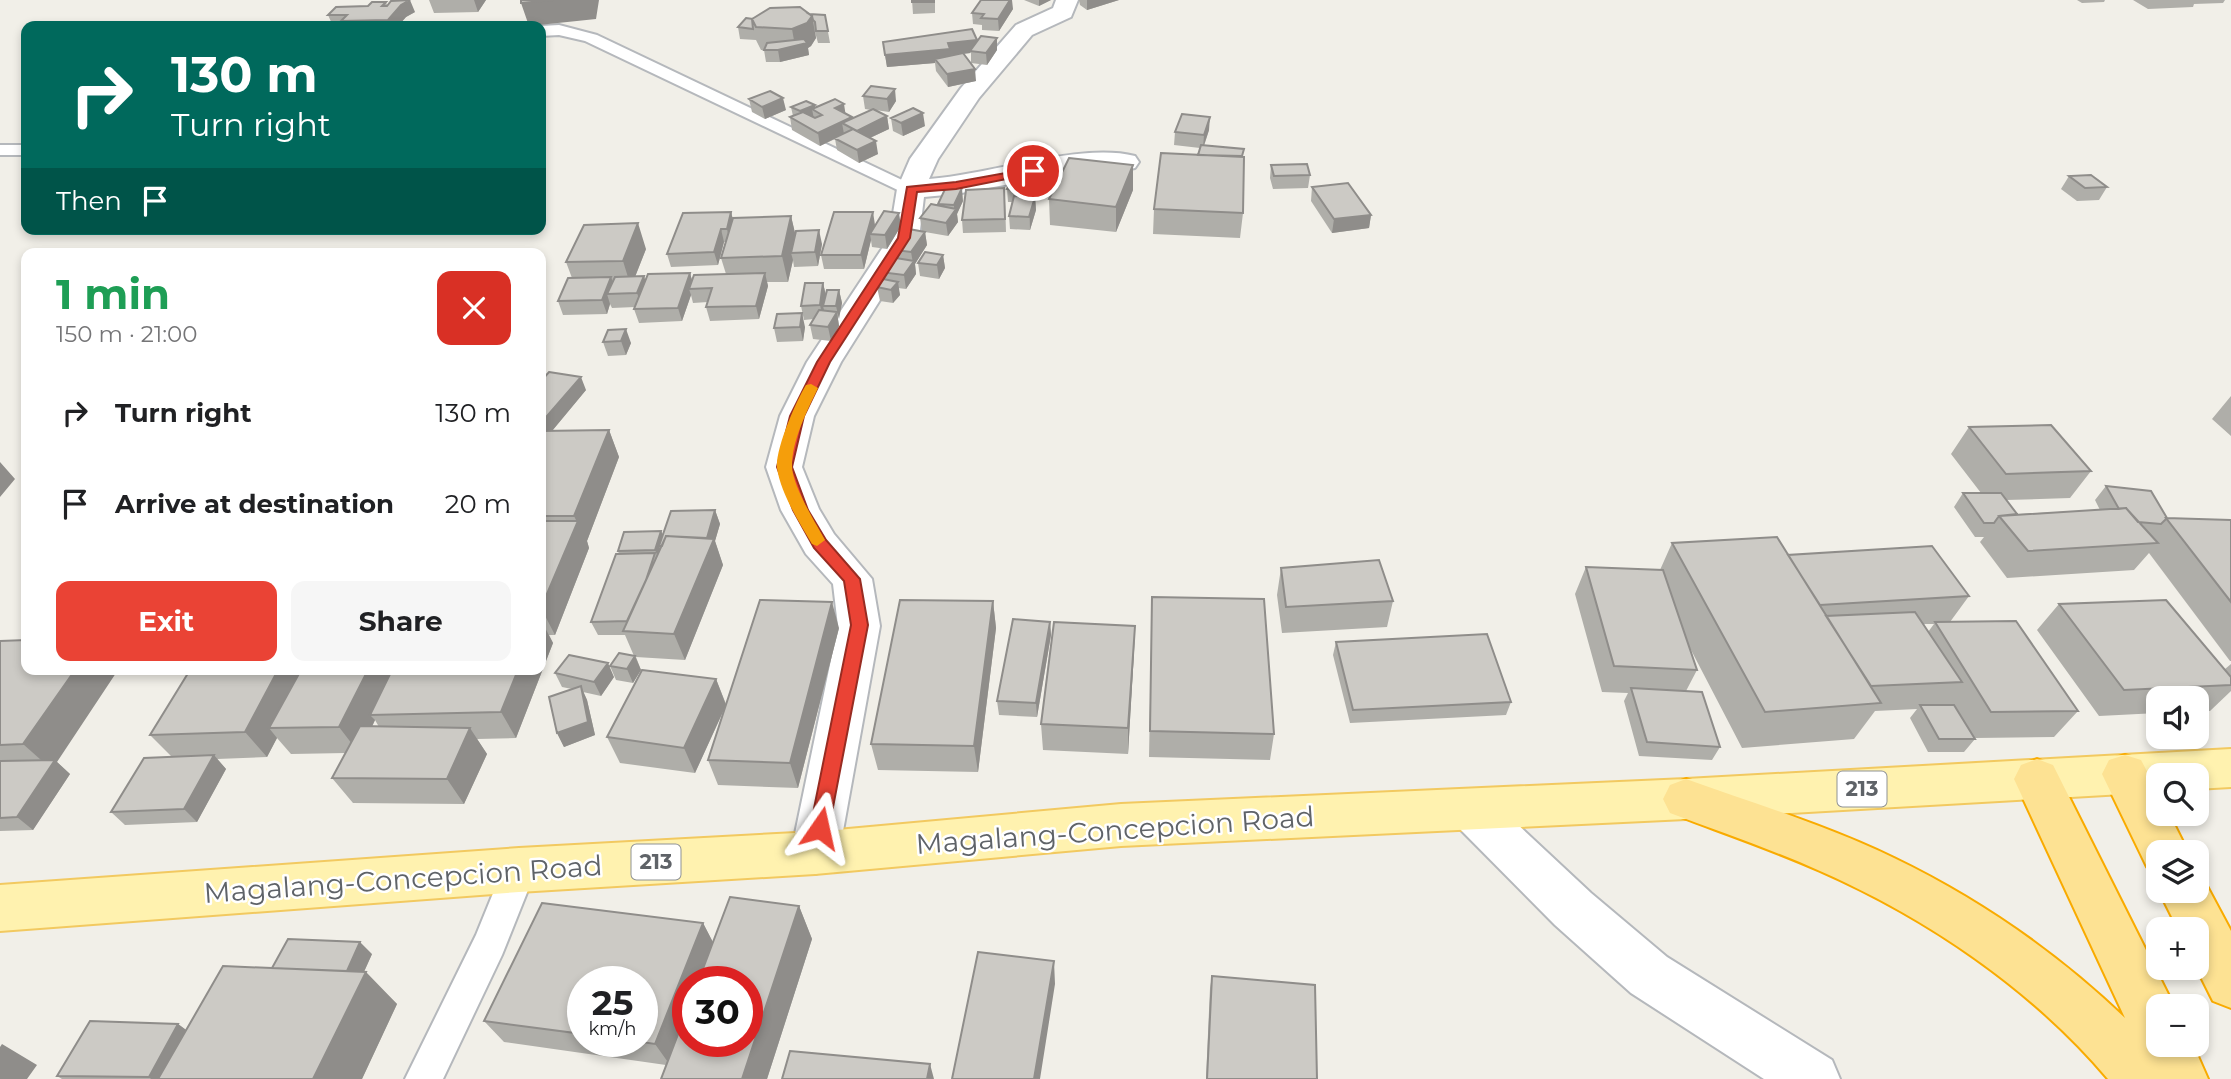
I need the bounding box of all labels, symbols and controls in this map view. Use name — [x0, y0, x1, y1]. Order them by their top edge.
text: 130 m — [171, 45, 318, 104]
icon: right — [56, 49, 147, 140]
text: Turn right — [171, 105, 331, 144]
pin — [1003, 141, 1063, 201]
icon: arrive — [1014, 152, 1052, 190]
icon: arrive — [136, 182, 174, 220]
text: Then — [56, 185, 122, 217]
text: 1 min — [56, 268, 170, 320]
button: close — [437, 271, 511, 345]
text: 150 m · 21:00 — [56, 320, 198, 348]
icon: right — [56, 394, 94, 432]
text: Turn right — [115, 397, 251, 429]
text: 130 m — [435, 397, 511, 429]
icon: arrive — [56, 485, 94, 523]
text: Arrive at destination — [115, 488, 394, 520]
text: 20 m — [445, 488, 511, 520]
button: Exit — [56, 581, 277, 661]
button: Share — [291, 581, 511, 661]
map controls — [2146, 686, 2209, 1057]
button: sound — [2146, 686, 2209, 749]
button: search — [2146, 763, 2209, 826]
road number: 213 — [1838, 772, 1886, 806]
position arrow — [783, 791, 857, 865]
street label: Magalang-Concepcion Road — [915, 799, 1315, 861]
button: layers — [2146, 840, 2209, 903]
road number: 213 — [632, 844, 680, 880]
street label: Magalang-Concepcion Road — [203, 848, 603, 910]
button: + — [2146, 917, 2209, 980]
speed limit sign: 30 — [672, 966, 763, 1057]
text: 25 — [592, 981, 633, 1024]
button: − — [2146, 994, 2209, 1057]
text: km/h — [588, 1018, 637, 1040]

